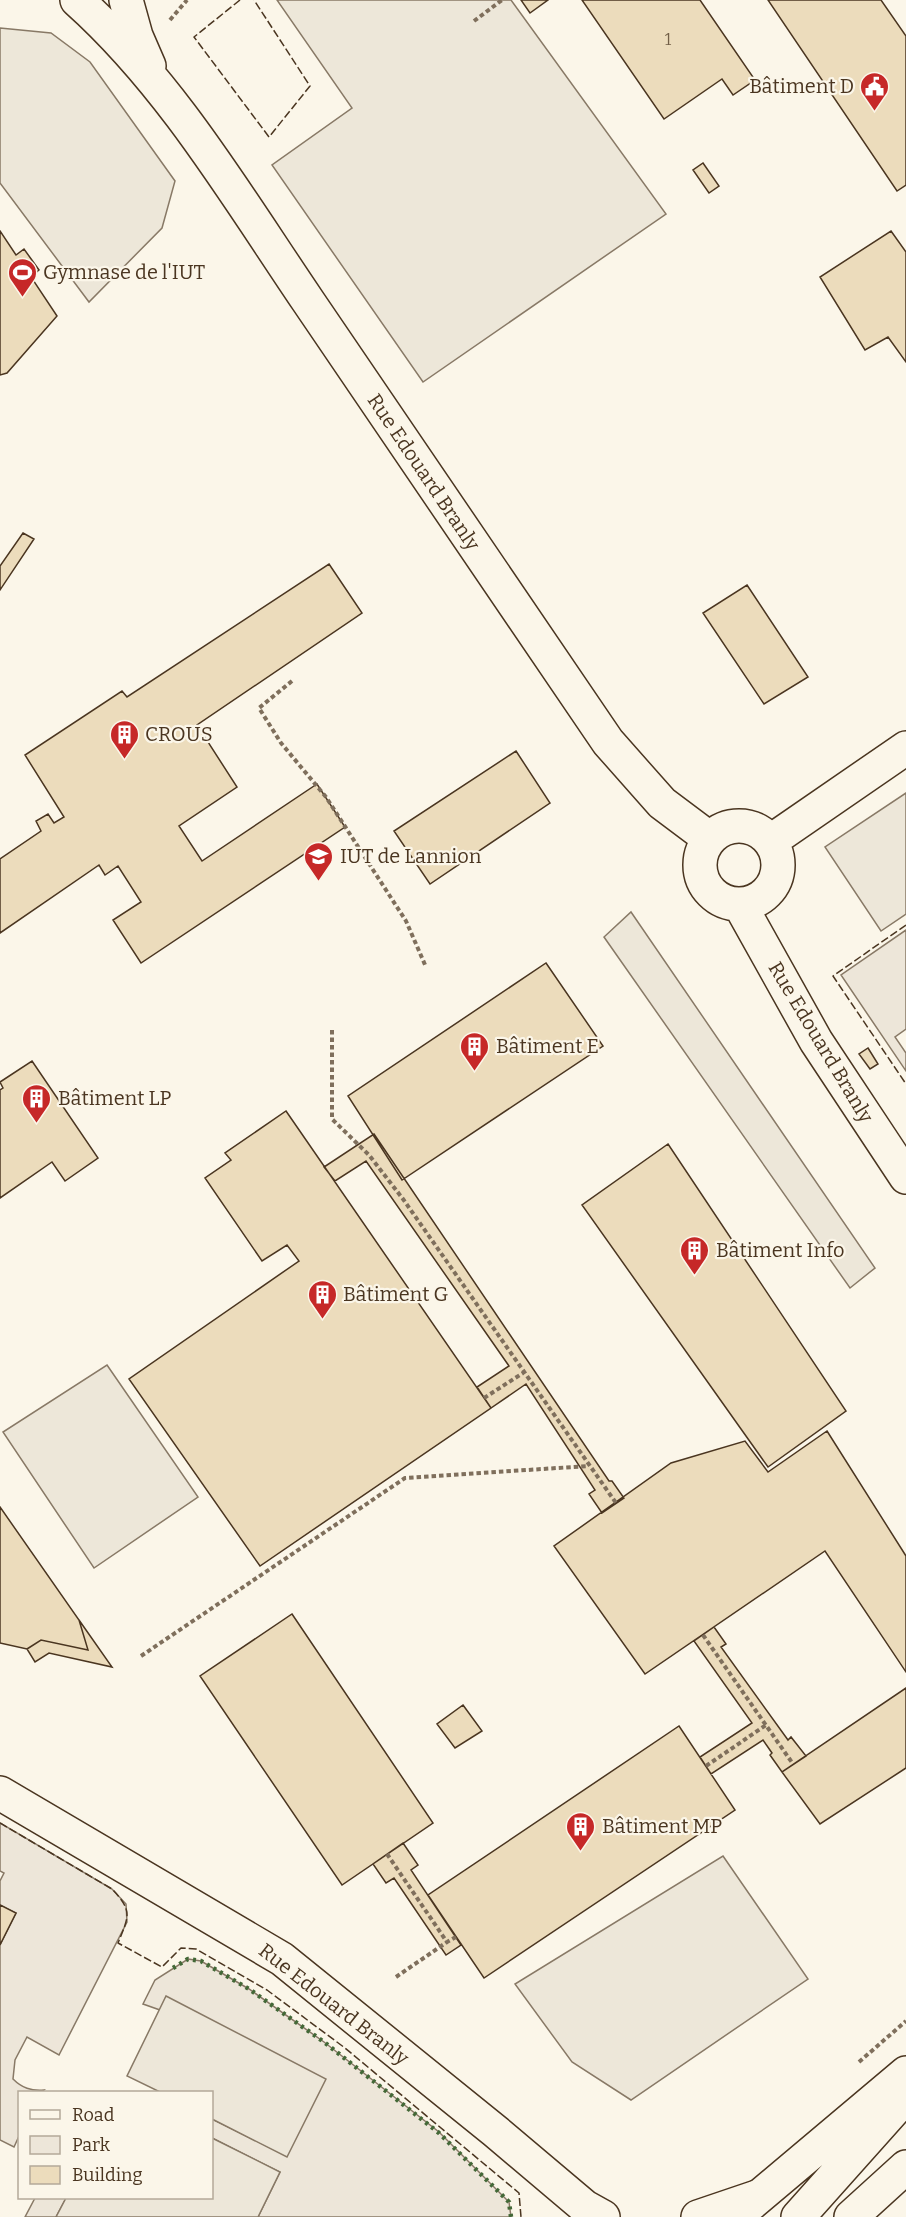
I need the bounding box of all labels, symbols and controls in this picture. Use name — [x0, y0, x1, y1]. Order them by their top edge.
house number: 1 — [665, 30, 672, 49]
public building icon: Bâtiment D — [859, 70, 891, 112]
place label: Bâtiment D — [749, 74, 854, 98]
sports icon: Gymnase de l'IUT — [6, 256, 38, 298]
place label: Gymnase de l'IUT — [43, 260, 206, 284]
street label: Rue Edouard Branly — [363, 389, 486, 555]
building icon: CROUS — [108, 718, 140, 760]
place label: CROUS — [145, 722, 213, 746]
school or university icon: IUT de Lannion — [303, 840, 335, 882]
place label: IUT de Lannion — [340, 844, 482, 868]
street label: Rue Edouard Branly — [763, 957, 879, 1127]
building icon: Bâtiment E — [459, 1030, 491, 1072]
place label: Bâtiment E — [496, 1034, 599, 1058]
building icon: Bâtiment LP — [21, 1082, 53, 1124]
place label: Bâtiment LP — [58, 1086, 172, 1110]
building icon: Bâtiment Info — [679, 1234, 711, 1276]
place label: Bâtiment Info — [716, 1238, 844, 1262]
building icon: Bâtiment G — [306, 1278, 338, 1320]
place label: Bâtiment G — [343, 1282, 449, 1306]
building icon: Bâtiment MP — [565, 1810, 597, 1852]
place label: Bâtiment MP — [602, 1814, 722, 1838]
street label: Rue Edouard Branly — [254, 1938, 414, 2070]
legend — [18, 2091, 213, 2199]
text: Road — [72, 2104, 115, 2126]
text: Park — [72, 2134, 111, 2156]
text: Building — [72, 2164, 143, 2186]

